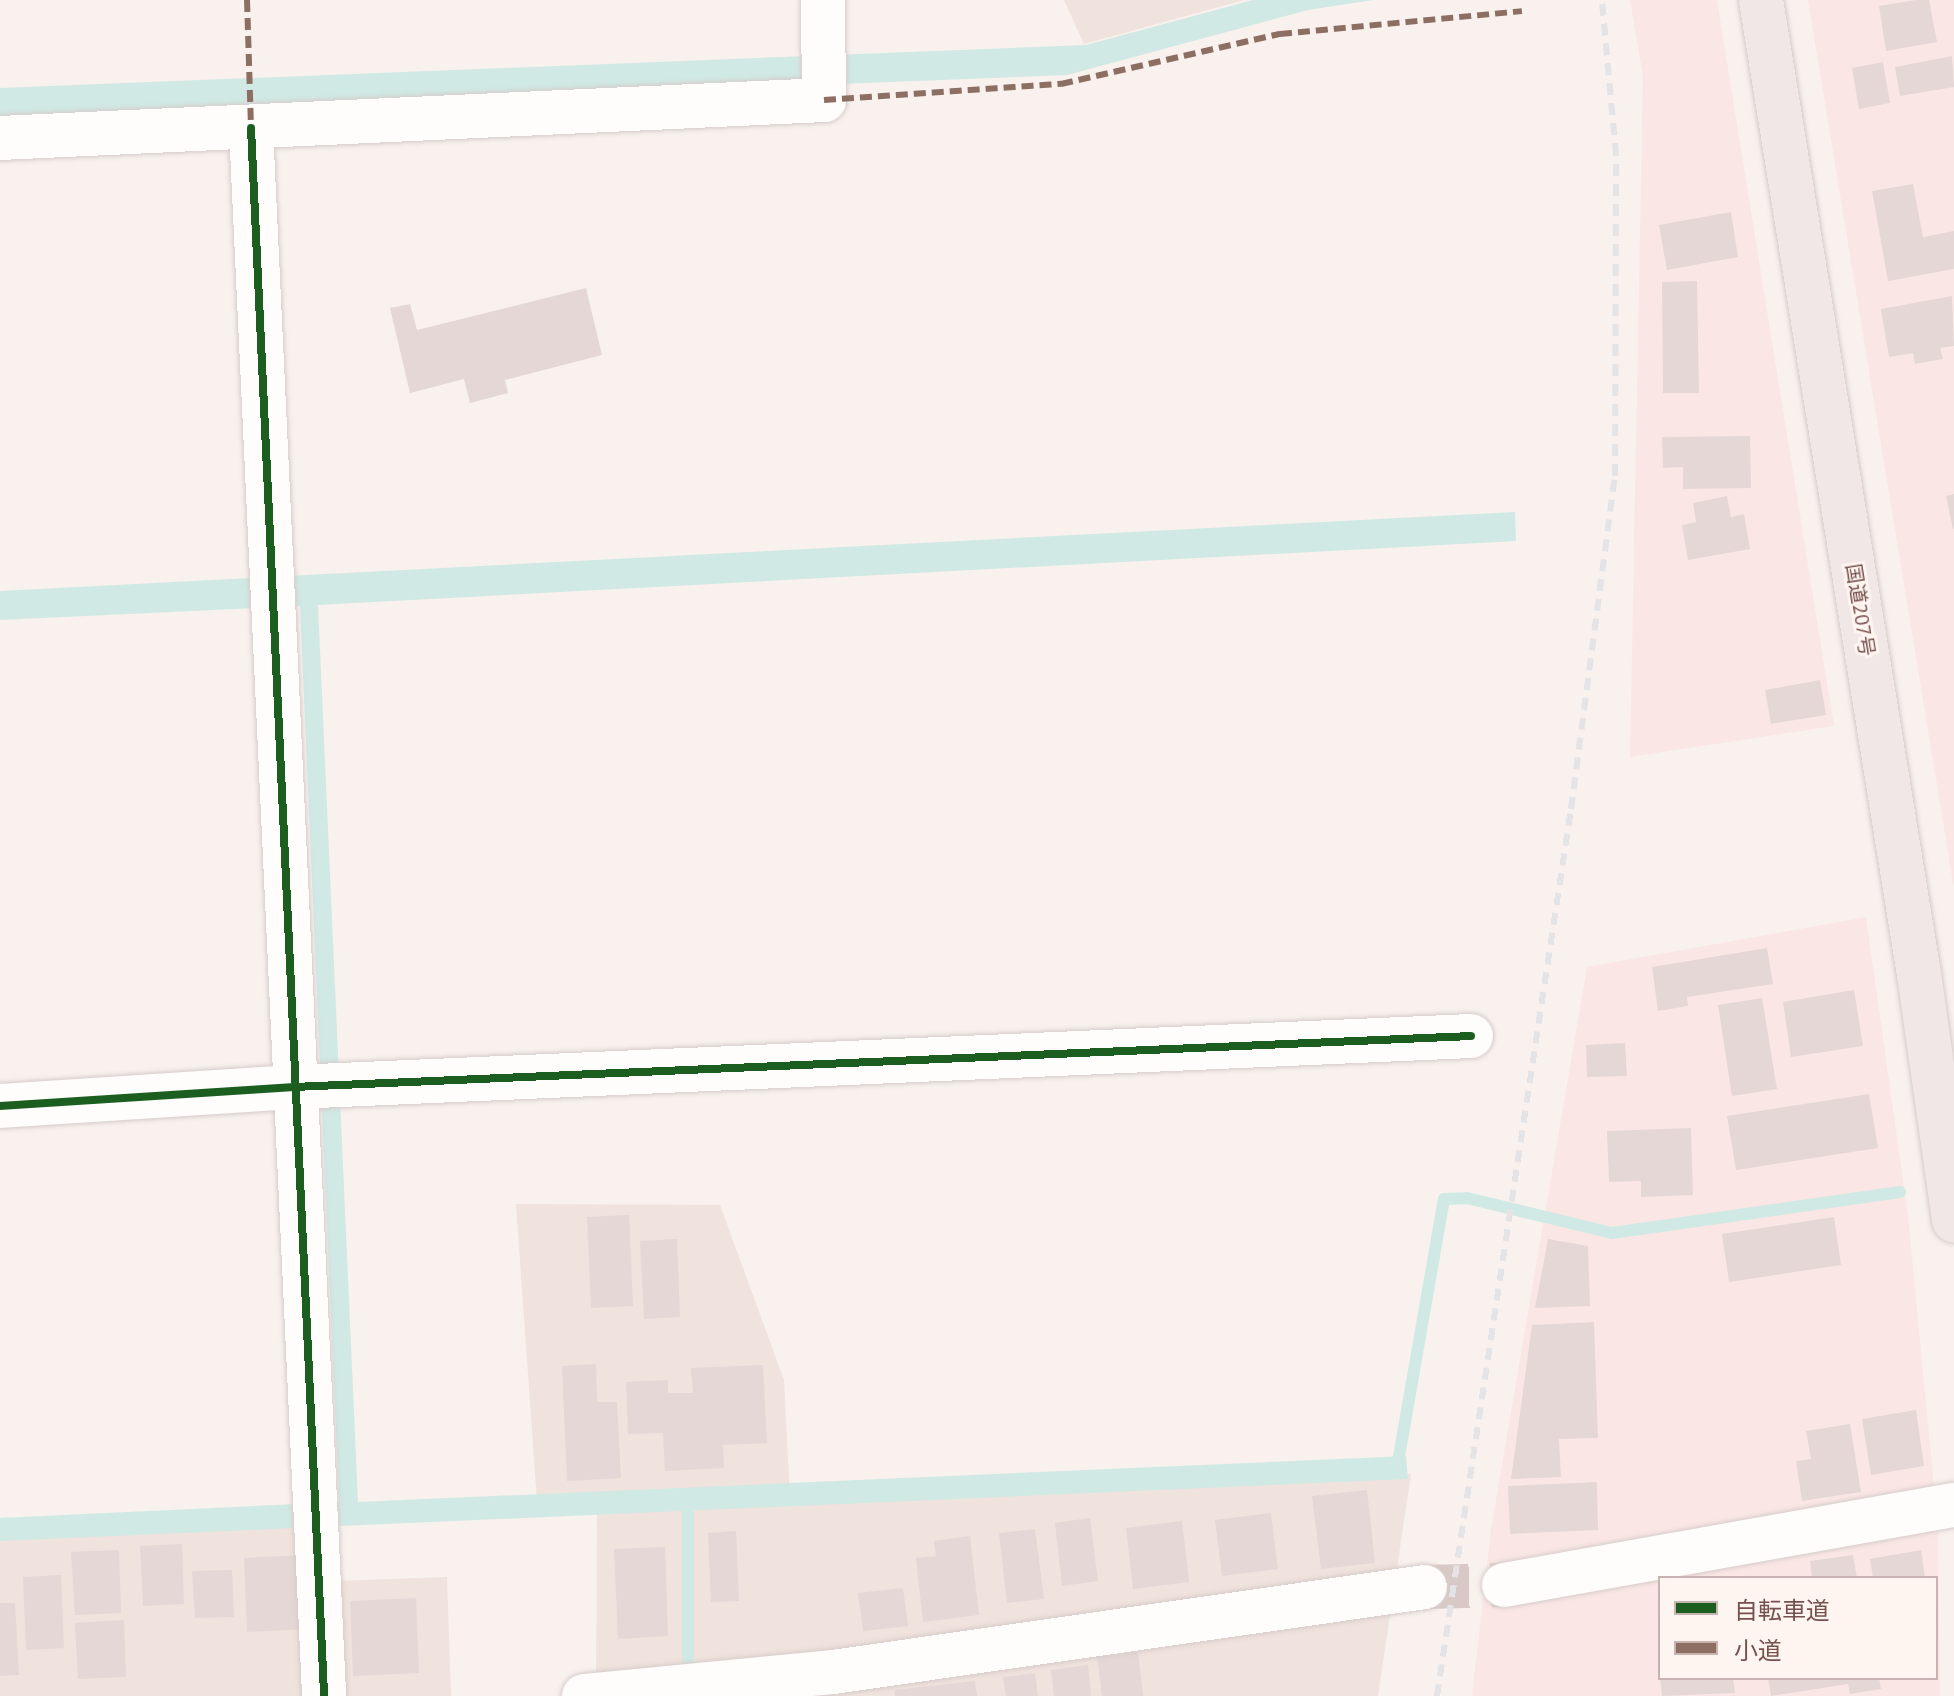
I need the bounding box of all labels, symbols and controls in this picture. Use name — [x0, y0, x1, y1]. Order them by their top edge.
street label: 国道207号 — [1841, 562, 1879, 658]
legend — [1658, 1576, 1938, 1680]
text: 自転車道 — [1734, 1595, 1830, 1626]
text: 小道 — [1734, 1635, 1782, 1666]

